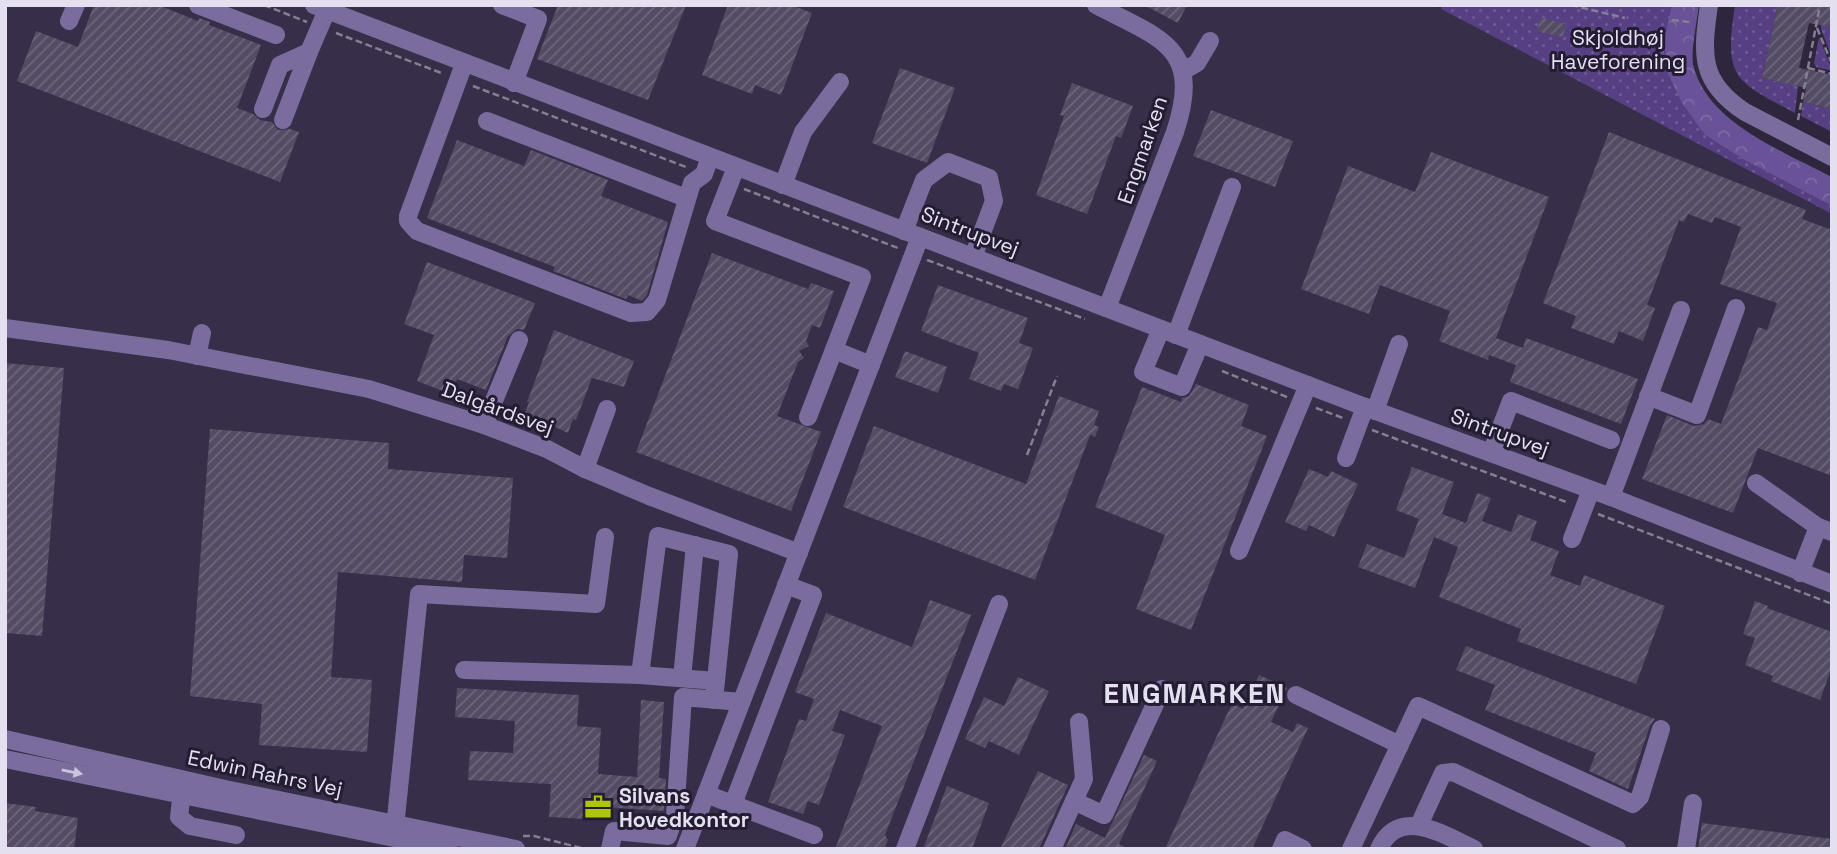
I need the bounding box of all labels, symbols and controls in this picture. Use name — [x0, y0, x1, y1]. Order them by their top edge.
park label: Skjoldhøj Haveforening — [1551, 24, 1685, 75]
street label: Engmarken — [1111, 93, 1173, 207]
street label: Sintrupvej — [917, 200, 1023, 262]
street label: Dalgårdsvej — [438, 375, 558, 441]
street label: Sintrupvej — [1447, 402, 1553, 462]
district label: ENGMARKEN — [1104, 675, 1286, 711]
street label: Edwin Rahrs Vej — [185, 743, 345, 803]
one-way arrow — [61, 767, 83, 778]
place label: Silvans Hovedkontor — [619, 782, 749, 833]
office icon: Silvans Hovedkontor — [583, 792, 613, 822]

